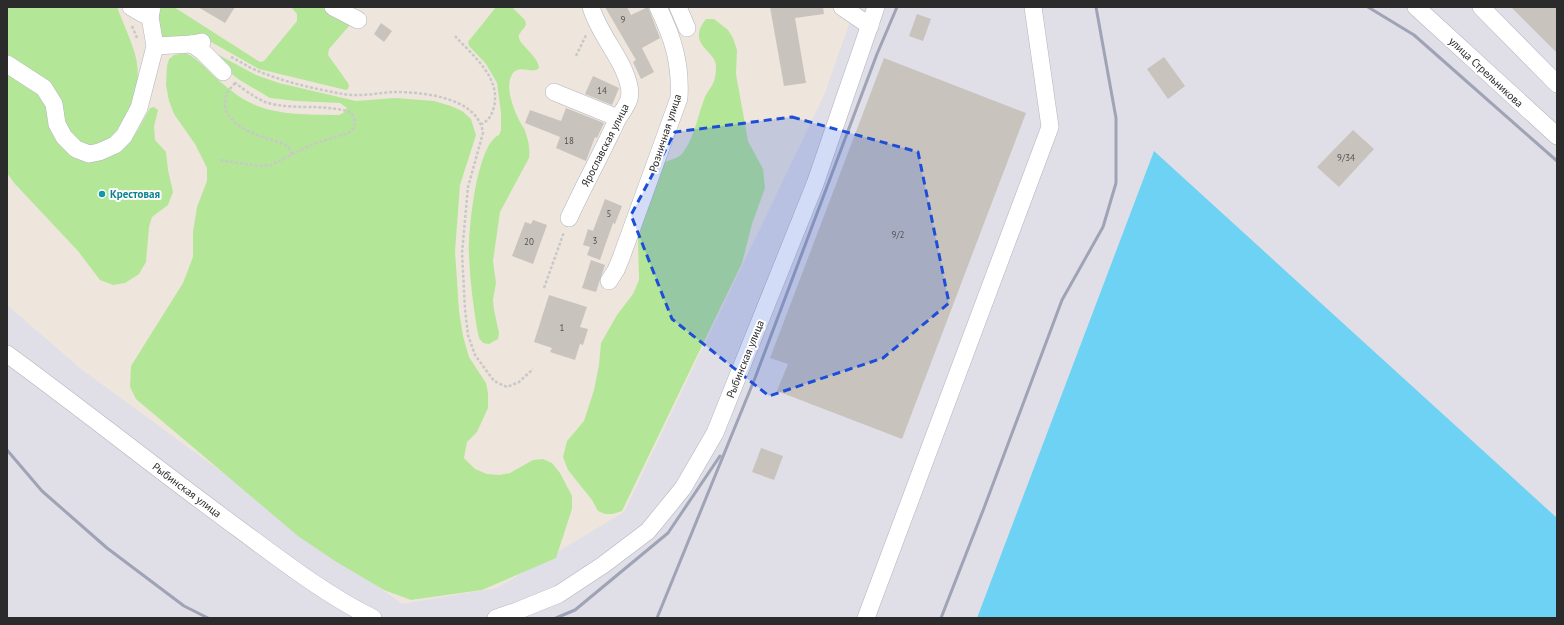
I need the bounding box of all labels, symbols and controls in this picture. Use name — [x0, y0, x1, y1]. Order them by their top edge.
house number: 9 — [621, 14, 626, 25]
street label: улица Стрельникова — [1446, 34, 1526, 110]
house number: 14 — [597, 85, 607, 96]
street label: Розничная улица — [646, 92, 684, 174]
street label: Ярославская улица — [578, 101, 632, 189]
house number: 18 — [564, 135, 574, 146]
house number: 9/34 — [1337, 152, 1355, 163]
place label: Крестовая — [110, 187, 160, 201]
marker: Крестовая — [97, 189, 107, 199]
house number: 5 — [607, 208, 612, 219]
house number: 9/2 — [892, 229, 905, 240]
house number: 3 — [593, 235, 598, 246]
house number: 20 — [524, 236, 534, 247]
street label: Рыбинская улица — [723, 318, 767, 400]
house number: 1 — [560, 322, 565, 333]
street label: Рыбинская улица — [150, 460, 224, 520]

